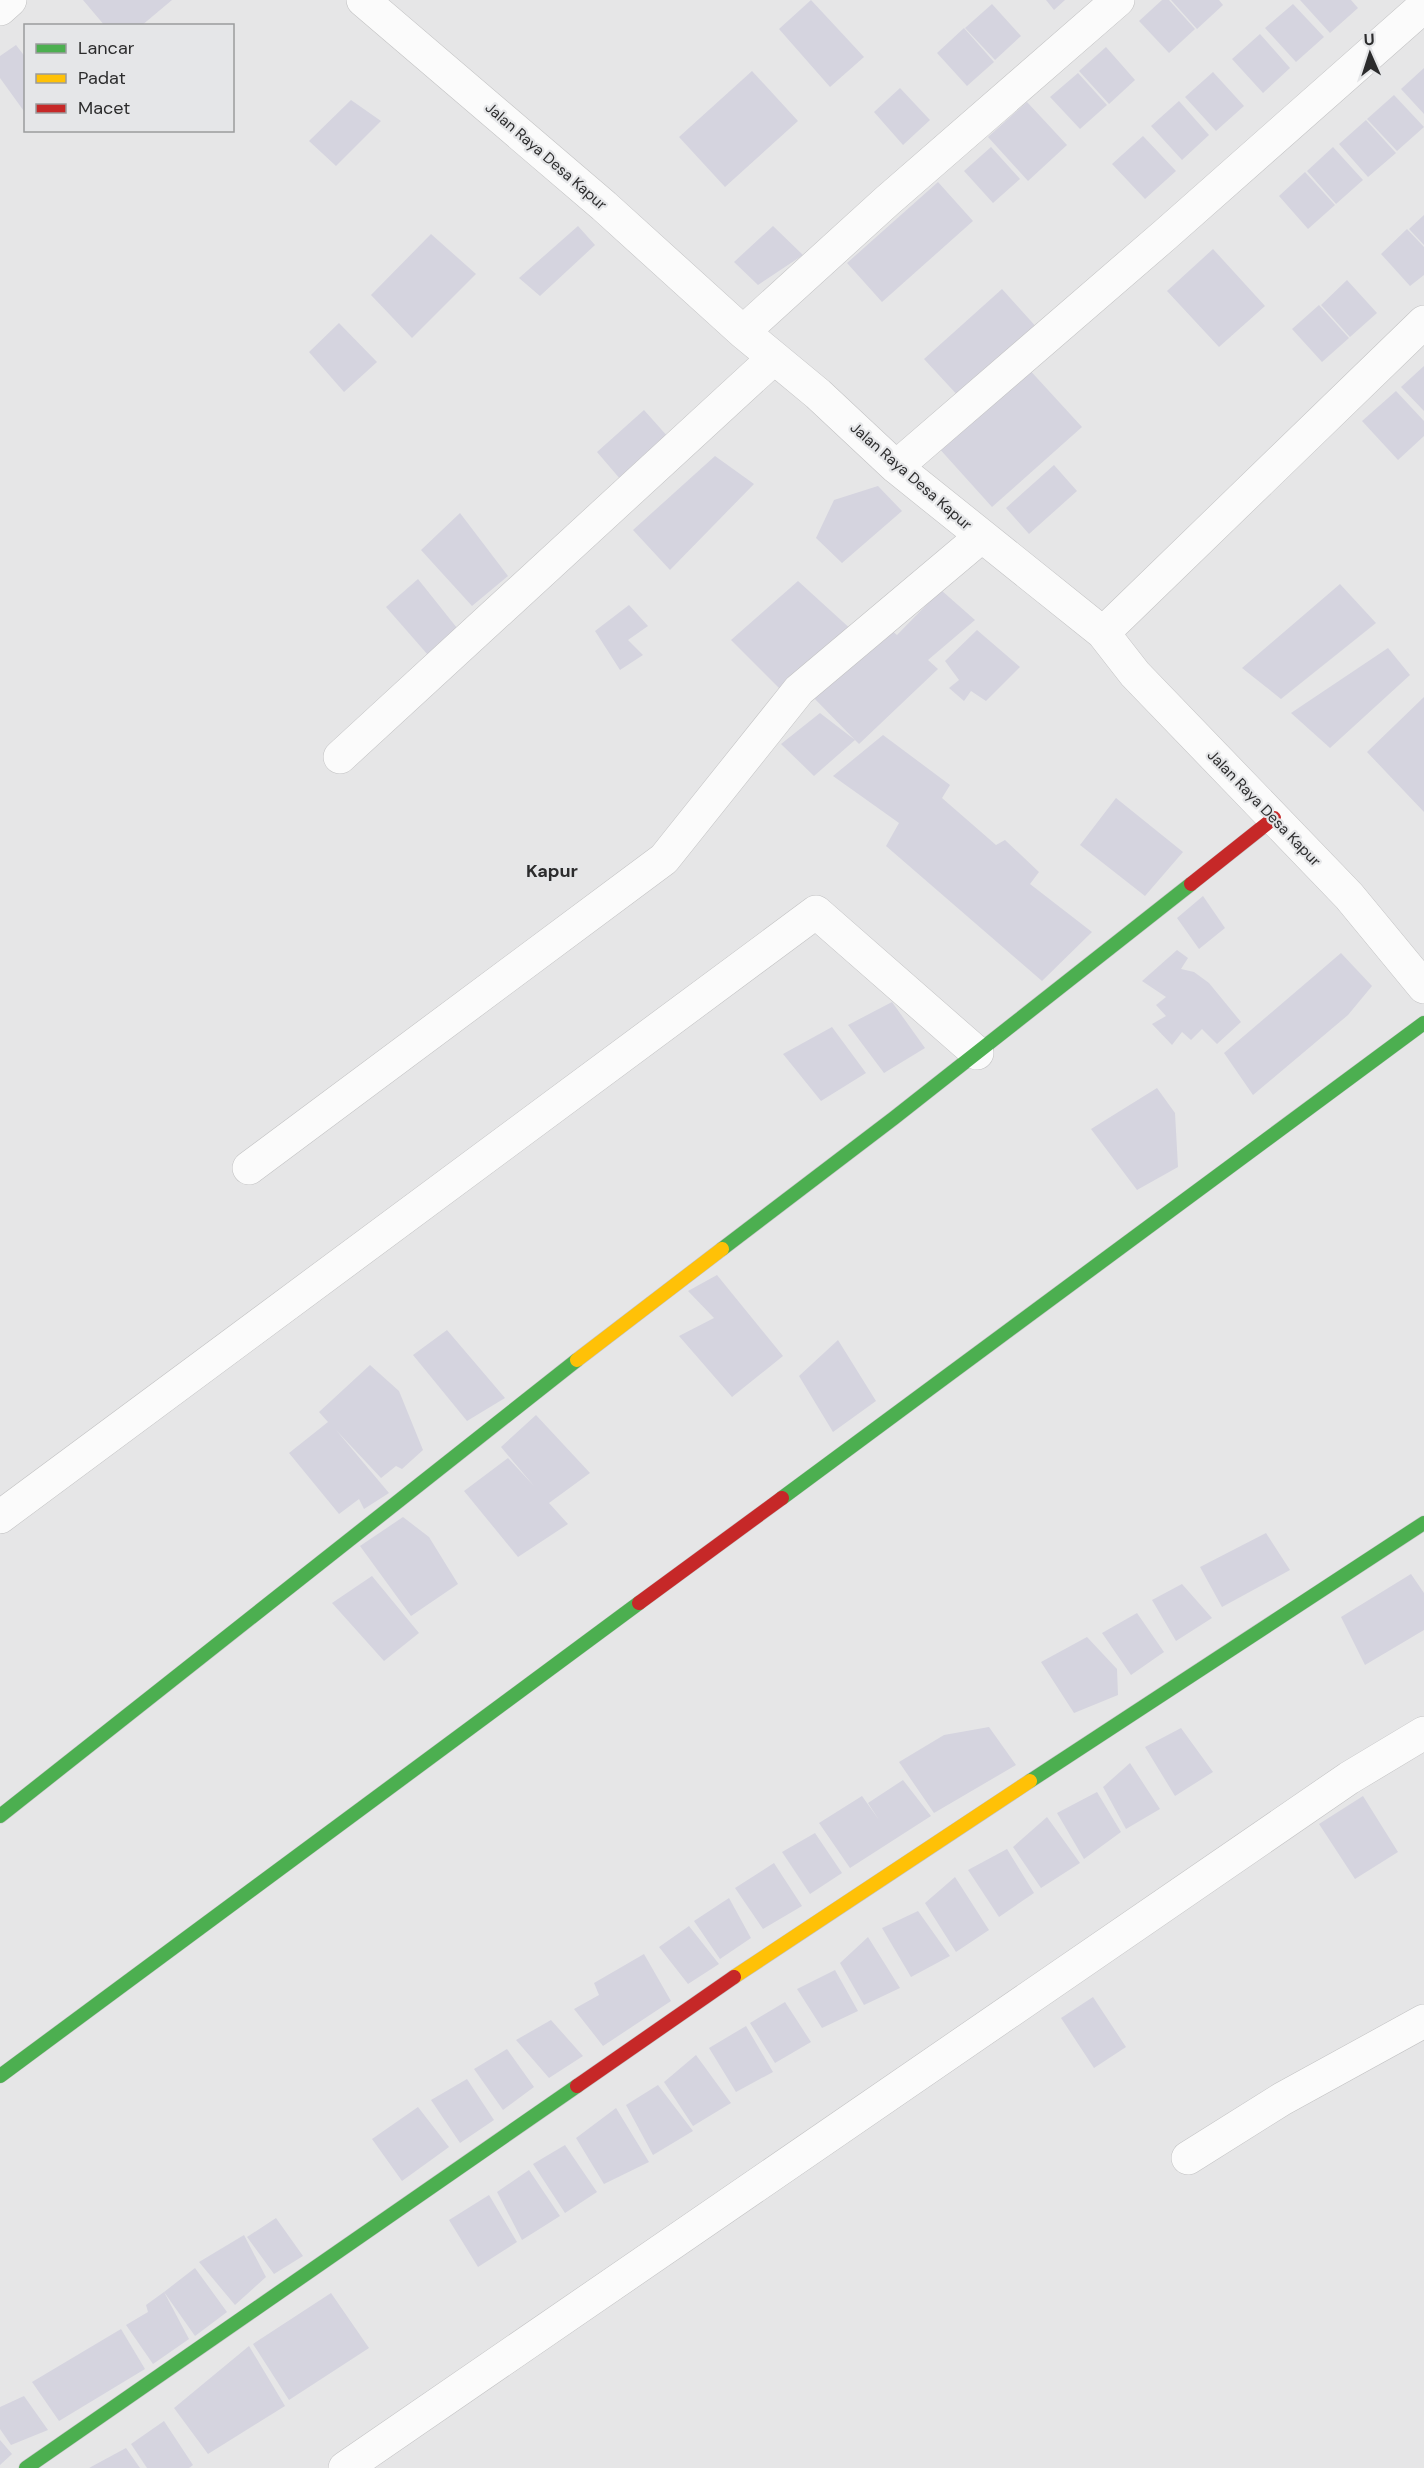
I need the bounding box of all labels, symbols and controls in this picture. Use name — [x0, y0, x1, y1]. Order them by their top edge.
legend — [24, 24, 234, 132]
north arrow — [1340, 24, 1400, 84]
text: U — [1363, 29, 1375, 50]
text: Lancar — [78, 36, 135, 60]
text: Padat — [78, 66, 126, 90]
text: Macet — [78, 96, 130, 120]
street label: Jalan Raya Desa Kapur — [481, 98, 611, 215]
street label: Jalan Raya Desa Kapur — [846, 418, 976, 535]
street label: Jalan Raya Desa Kapur — [1203, 745, 1325, 871]
district label: Kapur — [526, 859, 578, 883]

